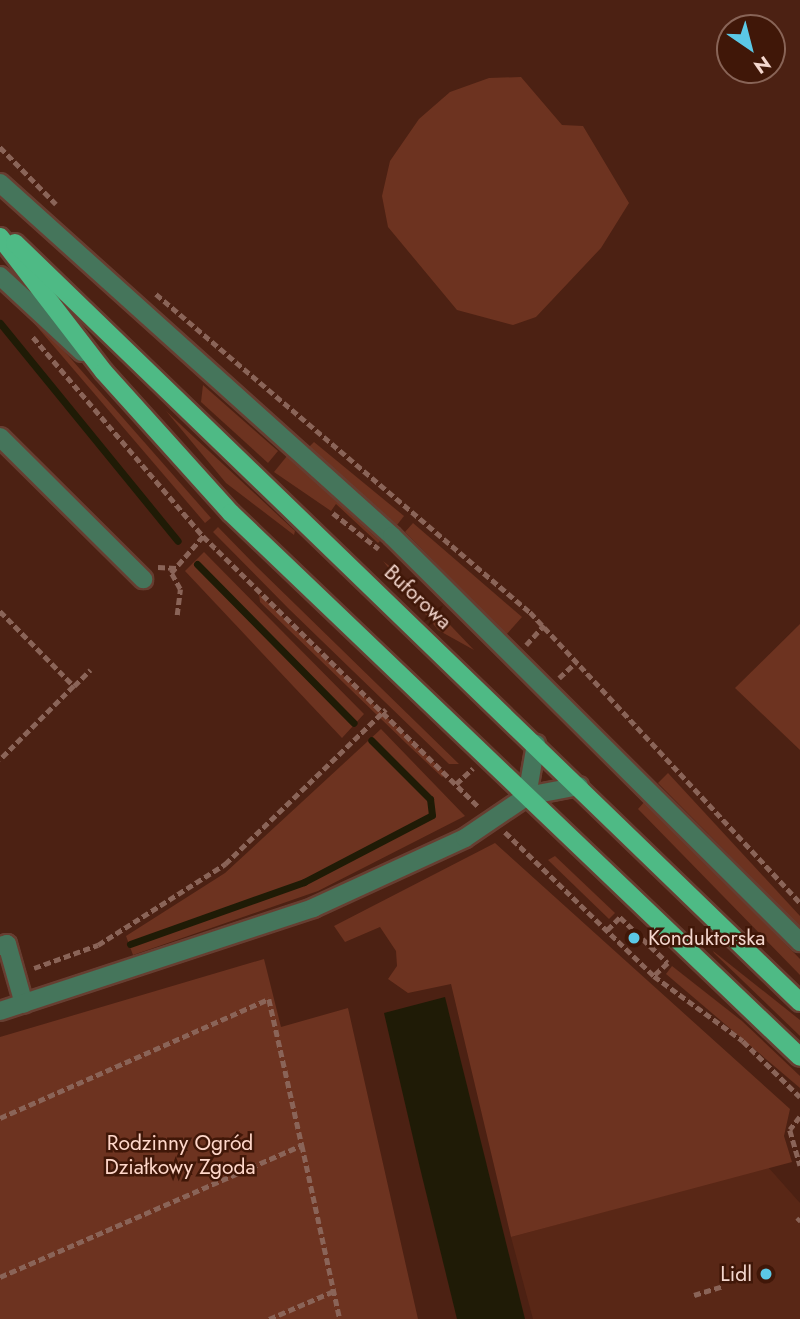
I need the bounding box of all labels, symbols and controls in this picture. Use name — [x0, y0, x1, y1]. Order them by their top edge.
north arrow — [716, 14, 786, 84]
text: N — [748, 50, 776, 80]
street label: Buforowa — [379, 560, 457, 634]
place label: Konduktorska — [648, 925, 765, 951]
marker: Konduktorska — [626, 930, 642, 946]
park label: Rodzinny Ogród Działkowy Zgoda — [104, 1130, 256, 1180]
place label: Lidl — [720, 1261, 752, 1287]
marker: Lidl — [758, 1266, 774, 1282]

